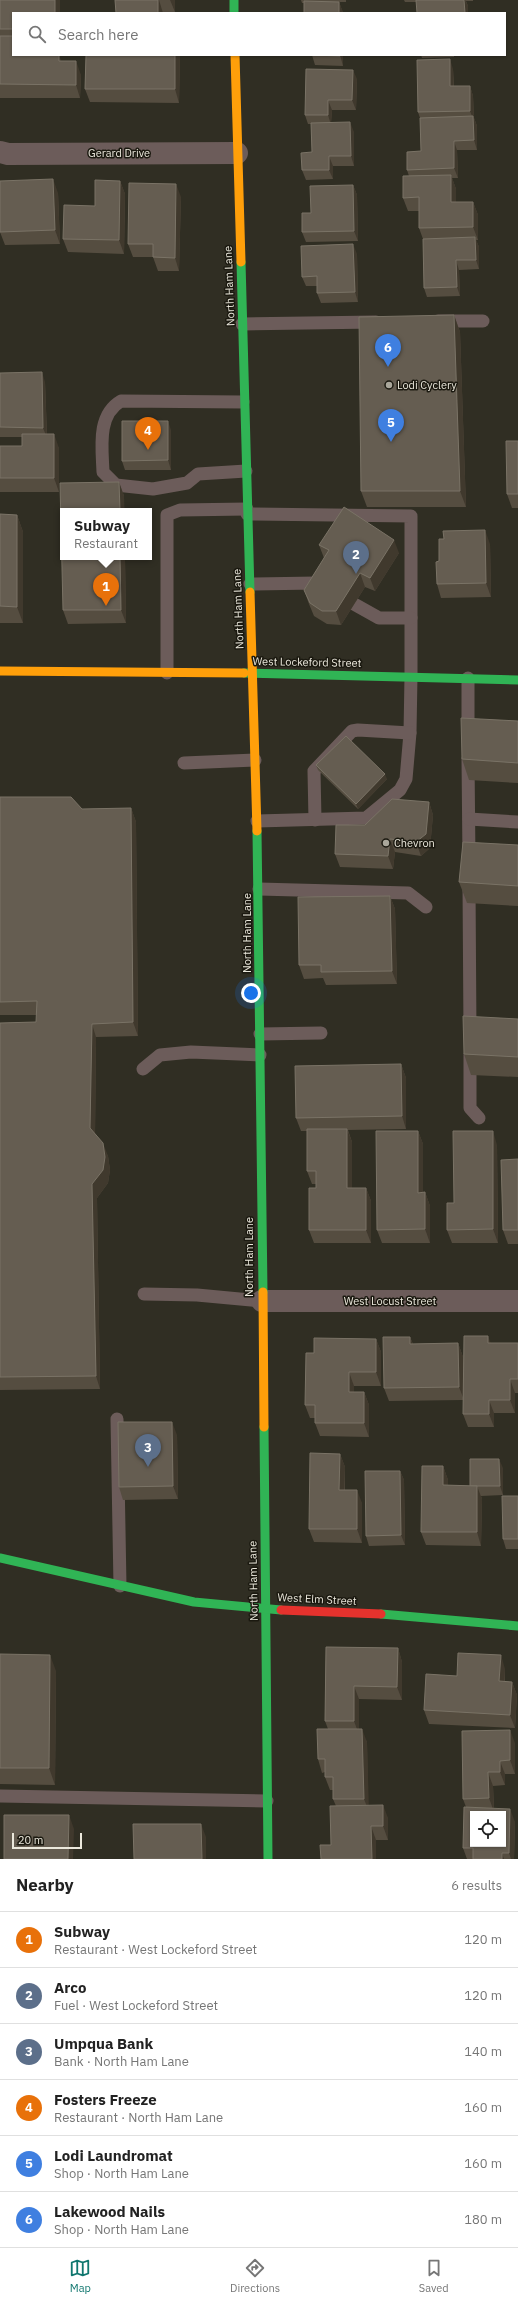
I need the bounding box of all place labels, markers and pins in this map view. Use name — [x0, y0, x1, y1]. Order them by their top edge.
pin: 6 — [375, 334, 401, 367]
place label: Lodi Cyclery — [397, 378, 457, 392]
marker: Lodi Cyclery — [384, 380, 394, 390]
pin: 5 — [378, 409, 404, 442]
pin: 4 — [135, 417, 161, 450]
pin: 2 — [343, 541, 369, 574]
pin: 1 — [93, 573, 119, 606]
place label: Chevron — [394, 836, 435, 850]
marker: Chevron — [381, 838, 391, 848]
pin: 3 — [135, 1434, 161, 1467]

